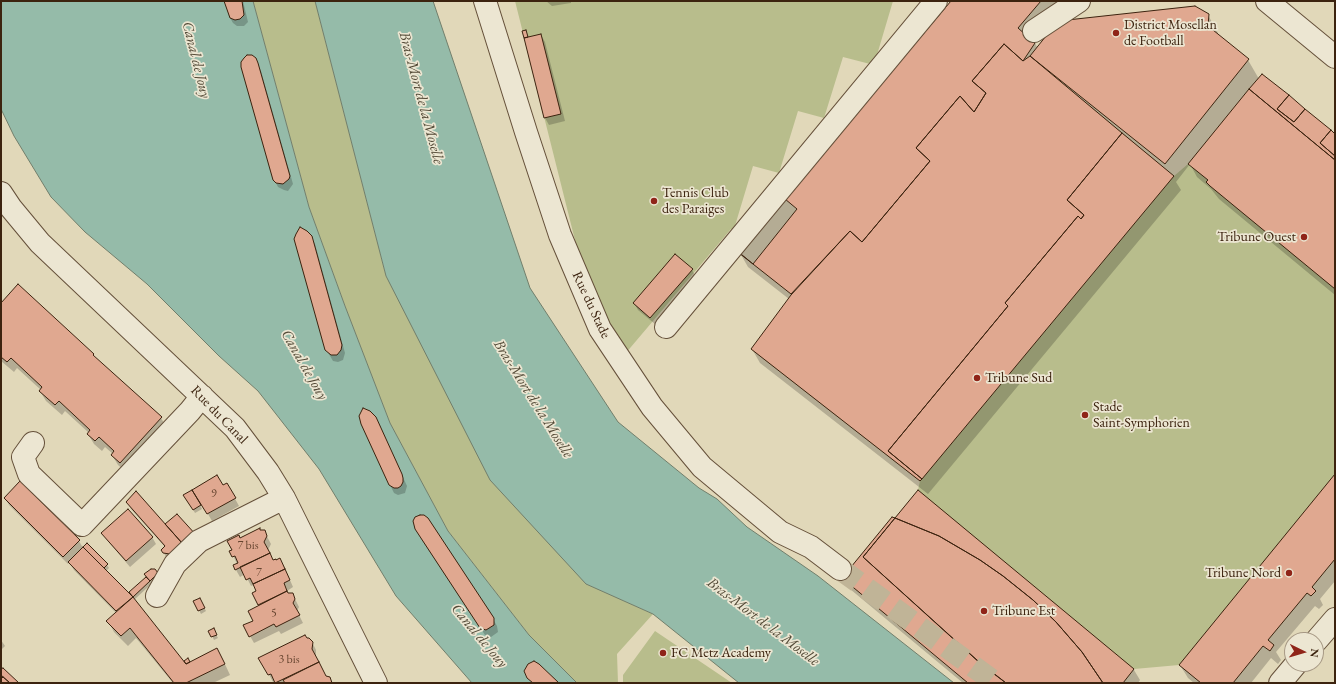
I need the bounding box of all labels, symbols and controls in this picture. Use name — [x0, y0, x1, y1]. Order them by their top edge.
place label: District Mosellan de Football — [1124, 17, 1217, 50]
water label: Canal de Jouy — [178, 20, 214, 100]
marker: District Mosellan de Football — [1111, 28, 1121, 38]
water label: Bras-Mort de la Moselle — [395, 30, 447, 166]
place label: Tennis Club des Paraiges — [662, 185, 729, 218]
marker: Tennis Club des Paraiges — [649, 196, 659, 206]
place label: Tribune Ouest — [1217, 229, 1296, 245]
marker: Tribune Ouest — [1299, 232, 1309, 242]
street label: Rue du Stade — [568, 269, 614, 341]
water label: Canal de Jouy — [277, 327, 331, 403]
water label: Bras-Mort de la Moselle — [489, 336, 577, 462]
place label: Tribune Sud — [985, 370, 1052, 386]
marker: Tribune Sud — [972, 373, 982, 383]
street label: Rue du Canal — [187, 382, 251, 448]
place label: Stade Saint-Symphorien — [1093, 399, 1190, 432]
marker: Stade Saint-Symphorien — [1080, 410, 1090, 420]
house number: 9 — [211, 487, 217, 501]
house number: 7 bis — [237, 539, 259, 553]
place label: Tribune Nord — [1205, 565, 1281, 581]
house number: 7 — [256, 566, 262, 580]
marker: Tribune Nord — [1284, 568, 1294, 578]
water label: Bras-Mort de la Moselle — [703, 574, 823, 670]
water label: Canal de Jouy — [447, 600, 511, 672]
place label: Tribune Est — [992, 603, 1055, 619]
house number: 5 — [271, 606, 277, 620]
marker: Tribune Est — [979, 606, 989, 616]
north arrow — [1284, 632, 1324, 672]
place label: FC Metz Academy — [671, 645, 771, 661]
marker: FC Metz Academy — [658, 648, 668, 658]
text: N — [1308, 648, 1322, 658]
house number: 3 bis — [278, 653, 300, 667]

